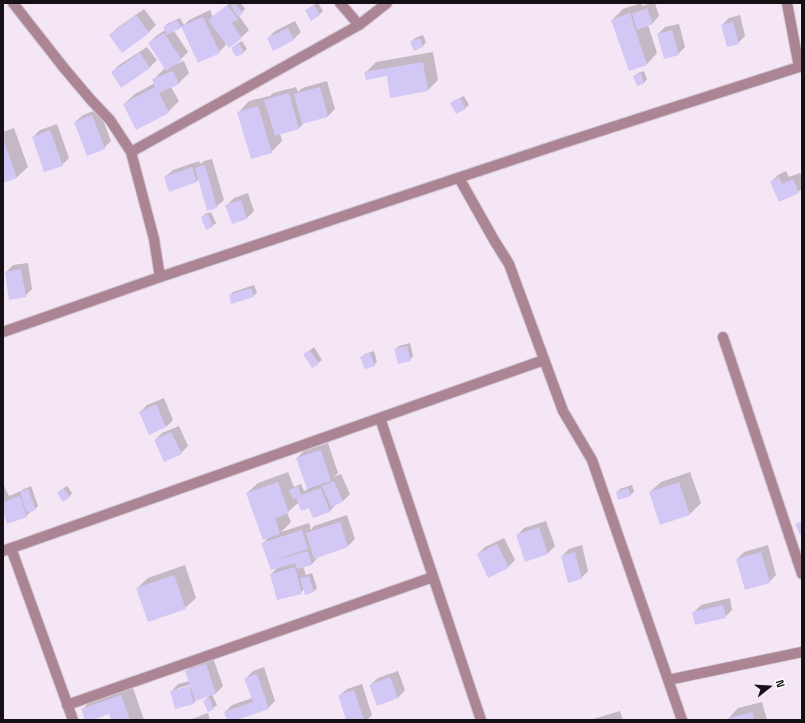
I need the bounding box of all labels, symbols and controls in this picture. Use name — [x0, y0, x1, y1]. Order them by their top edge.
north arrow — [749, 667, 789, 707]
text: N — [773, 678, 788, 689]

